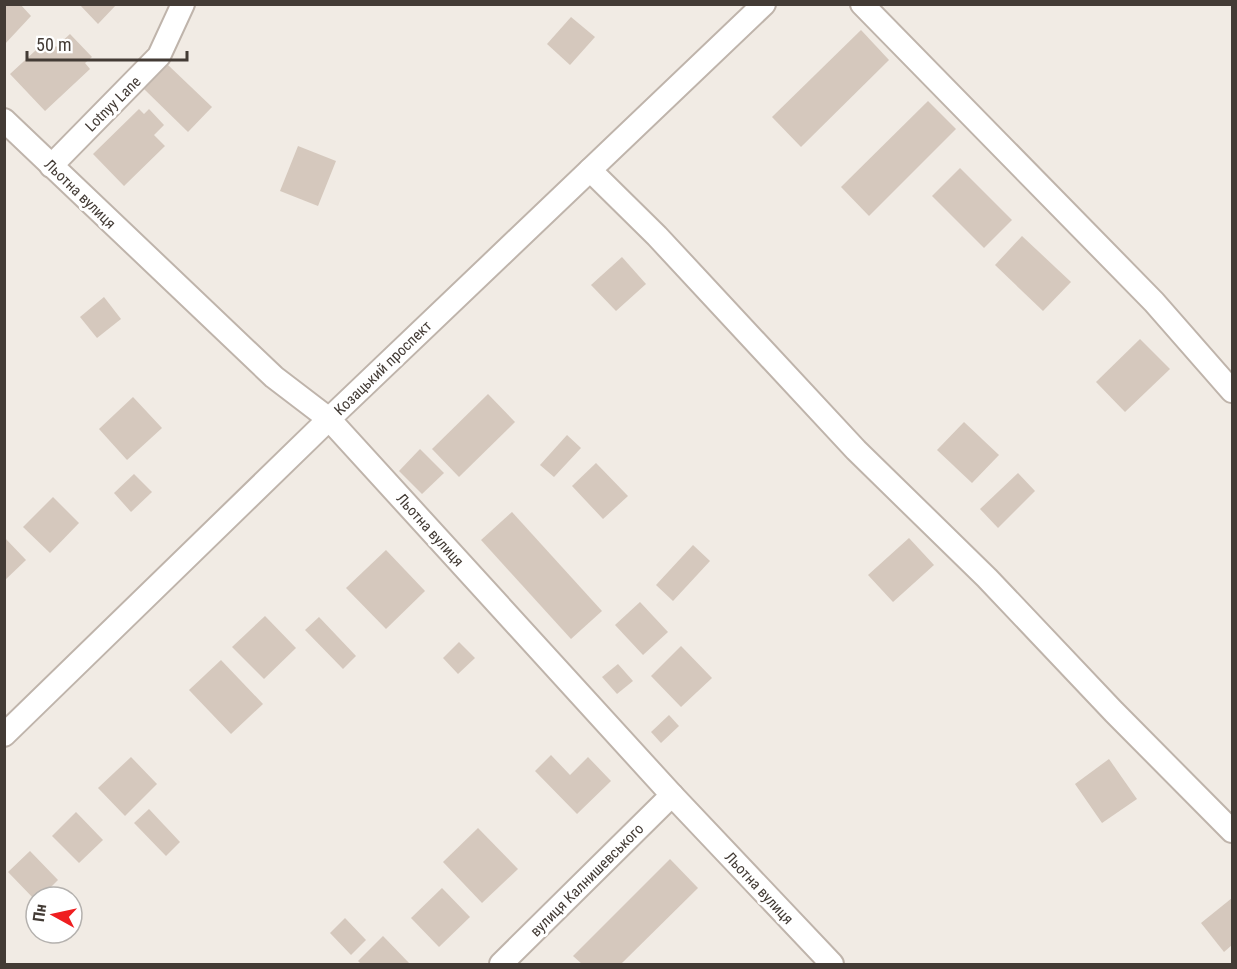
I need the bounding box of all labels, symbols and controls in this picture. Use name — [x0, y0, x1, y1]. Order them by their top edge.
scale bar — [27, 24, 188, 62]
text: 50 m — [36, 34, 71, 55]
street label: Lotnyy Lane — [82, 73, 144, 135]
street label: Льотна вулиця — [41, 155, 119, 233]
street label: Козацький проспект — [331, 317, 435, 419]
street label: Льотна вулиця — [392, 490, 468, 570]
street label: вулиця Калнишевського — [527, 820, 647, 940]
street label: Льотна вулиця — [721, 848, 797, 928]
north arrow — [24, 885, 84, 945]
text: Пн — [29, 903, 50, 923]

